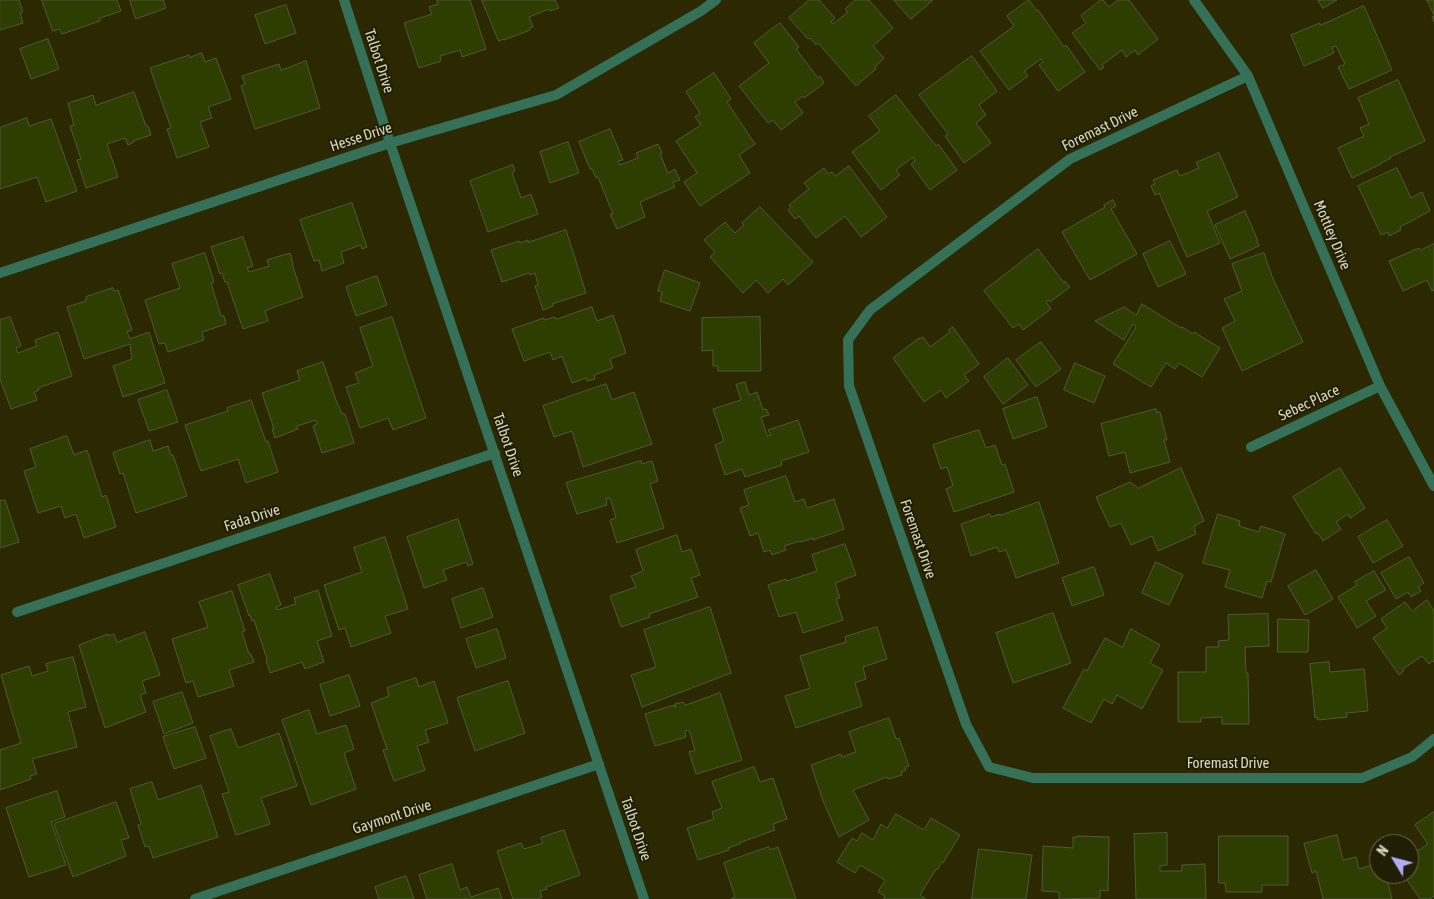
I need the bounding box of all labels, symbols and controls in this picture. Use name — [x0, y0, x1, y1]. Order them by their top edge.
street label: Talbot Drive — [360, 27, 398, 95]
street label: Foremast Drive — [1059, 103, 1141, 155]
street label: Hesse Drive — [328, 119, 394, 155]
street label: Mottley Drive — [1309, 198, 1355, 272]
street label: Sebec Place — [1276, 381, 1342, 425]
street label: Talbot Drive — [489, 411, 527, 479]
street label: Foremast Drive — [896, 497, 940, 581]
street label: Fada Drive — [222, 500, 282, 536]
street label: Foremast Drive — [1187, 754, 1269, 772]
street label: Talbot Drive — [617, 795, 655, 863]
street label: Gaymont Drive — [350, 796, 434, 838]
north arrow — [1369, 834, 1419, 884]
text: N — [1374, 842, 1392, 859]

